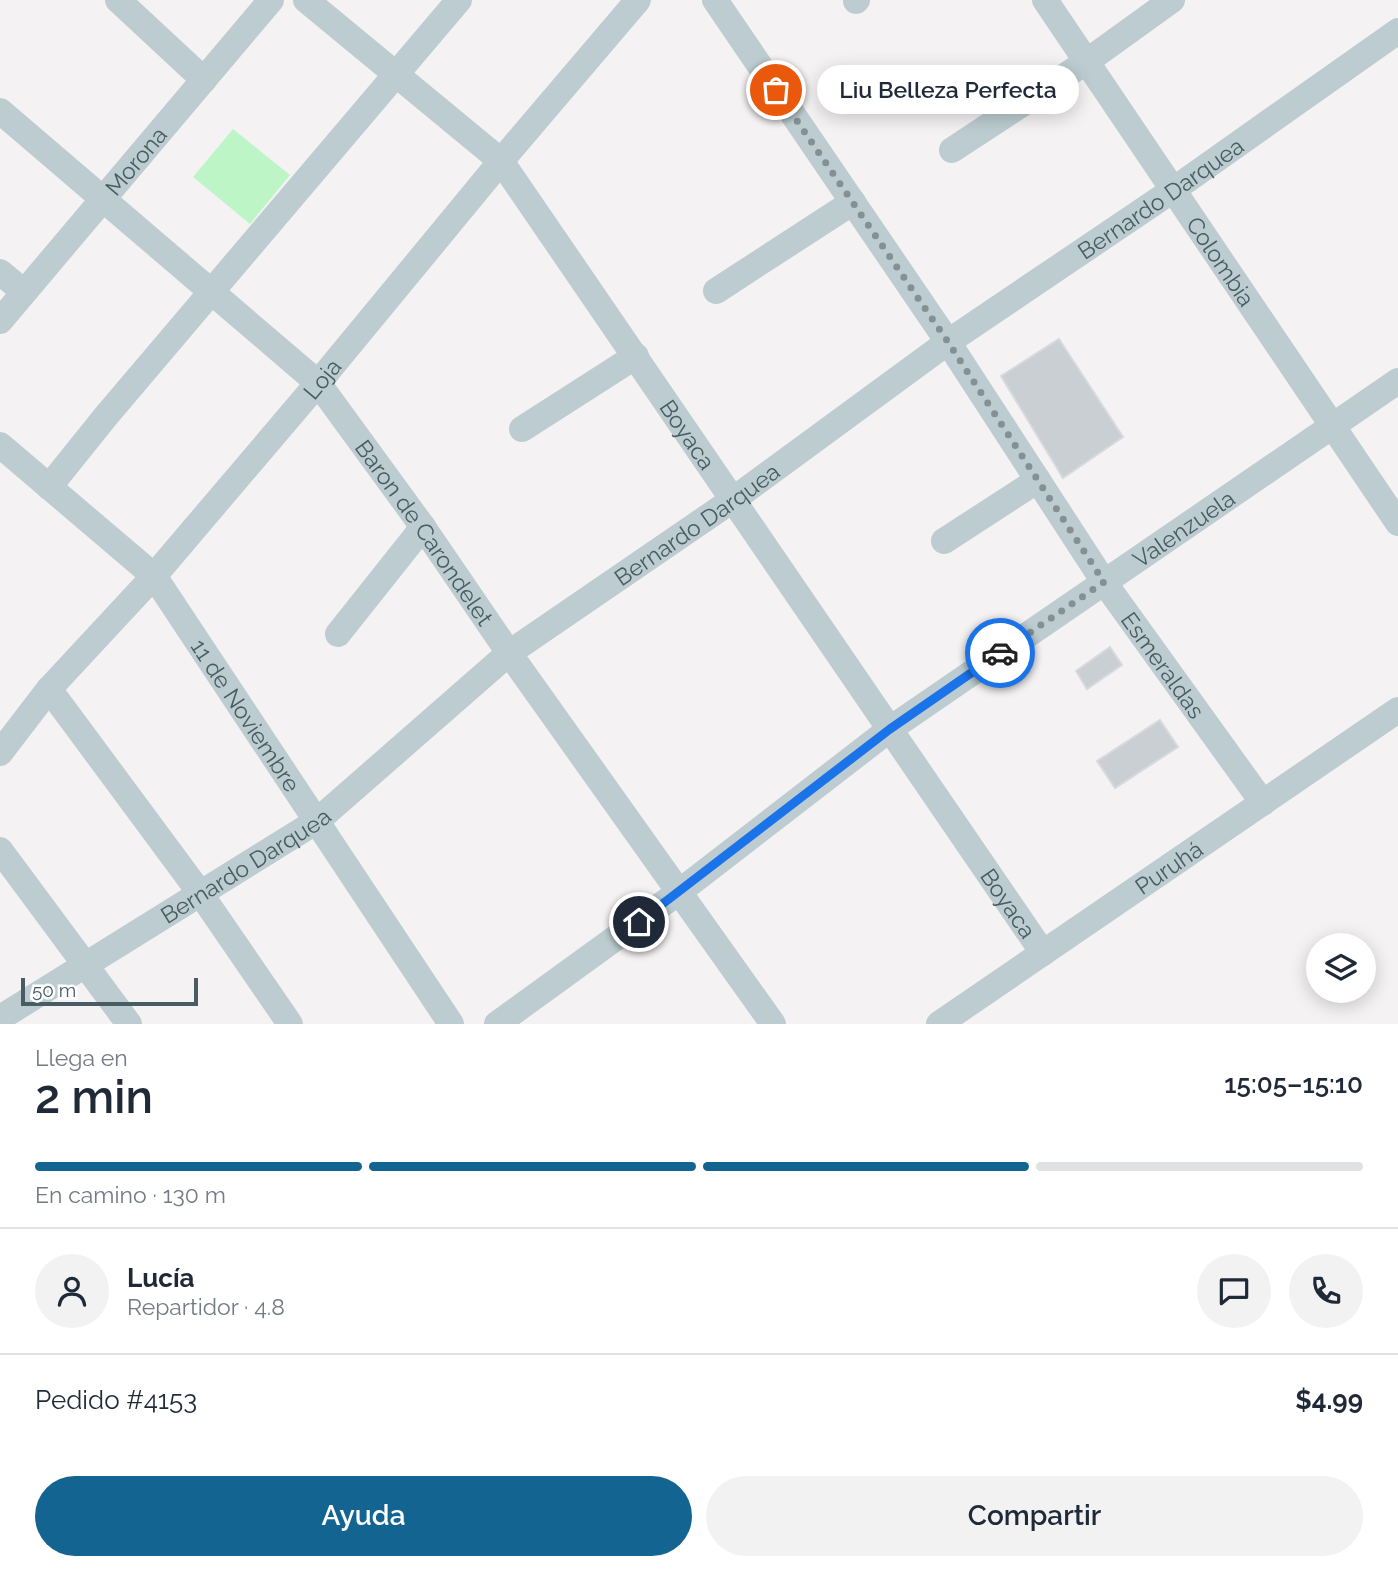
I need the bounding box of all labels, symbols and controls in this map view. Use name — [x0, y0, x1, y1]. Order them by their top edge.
pin — [746, 60, 806, 120]
callout: Liu Belleza Perfecta — [818, 66, 1080, 114]
icon: bag — [757, 71, 795, 109]
text: Liu Belleza Perfecta — [839, 76, 1057, 103]
street label: Morona — [99, 121, 172, 200]
street label: Bernardo Darquea — [1072, 131, 1248, 264]
street label: Colombia — [1181, 211, 1261, 311]
street label: Loja — [297, 353, 346, 404]
street label: Boyaca — [655, 394, 721, 474]
street label: Baron de Carondelet — [350, 434, 499, 630]
street label: Bernardo Darquea — [609, 457, 784, 591]
street label: Valenzuela — [1127, 484, 1239, 572]
street label: Esmeraldas — [1116, 606, 1211, 723]
courier — [965, 618, 1035, 688]
street label: 11 de Noviembre — [186, 634, 306, 796]
icon: car — [981, 634, 1019, 672]
street label: Bernardo Darquea — [155, 802, 336, 928]
street label: Puruhá — [1130, 835, 1207, 900]
street label: Boyaca — [975, 863, 1042, 943]
pin — [609, 892, 669, 952]
icon: home — [620, 903, 658, 941]
map controls — [1306, 933, 1376, 1003]
button: layers — [1306, 933, 1376, 1003]
scale bar — [21, 975, 198, 1007]
text: 50 m — [32, 979, 76, 1001]
text: Llega en — [35, 1044, 128, 1071]
text: 15:05–15:10 — [1224, 1069, 1363, 1099]
text: 2 min — [35, 1070, 153, 1124]
text: En camino · 130 m — [35, 1181, 226, 1208]
button: person — [35, 1254, 109, 1328]
button: chat — [1197, 1254, 1271, 1328]
button: phone — [1289, 1254, 1363, 1328]
text: Lucía — [127, 1263, 194, 1293]
text: Repartidor · 4.8 — [127, 1293, 285, 1320]
text: Pedido #4153 — [35, 1385, 197, 1415]
text: $4.99 — [1295, 1385, 1363, 1415]
button: Ayuda — [35, 1476, 692, 1556]
button: Compartir — [706, 1476, 1363, 1556]

